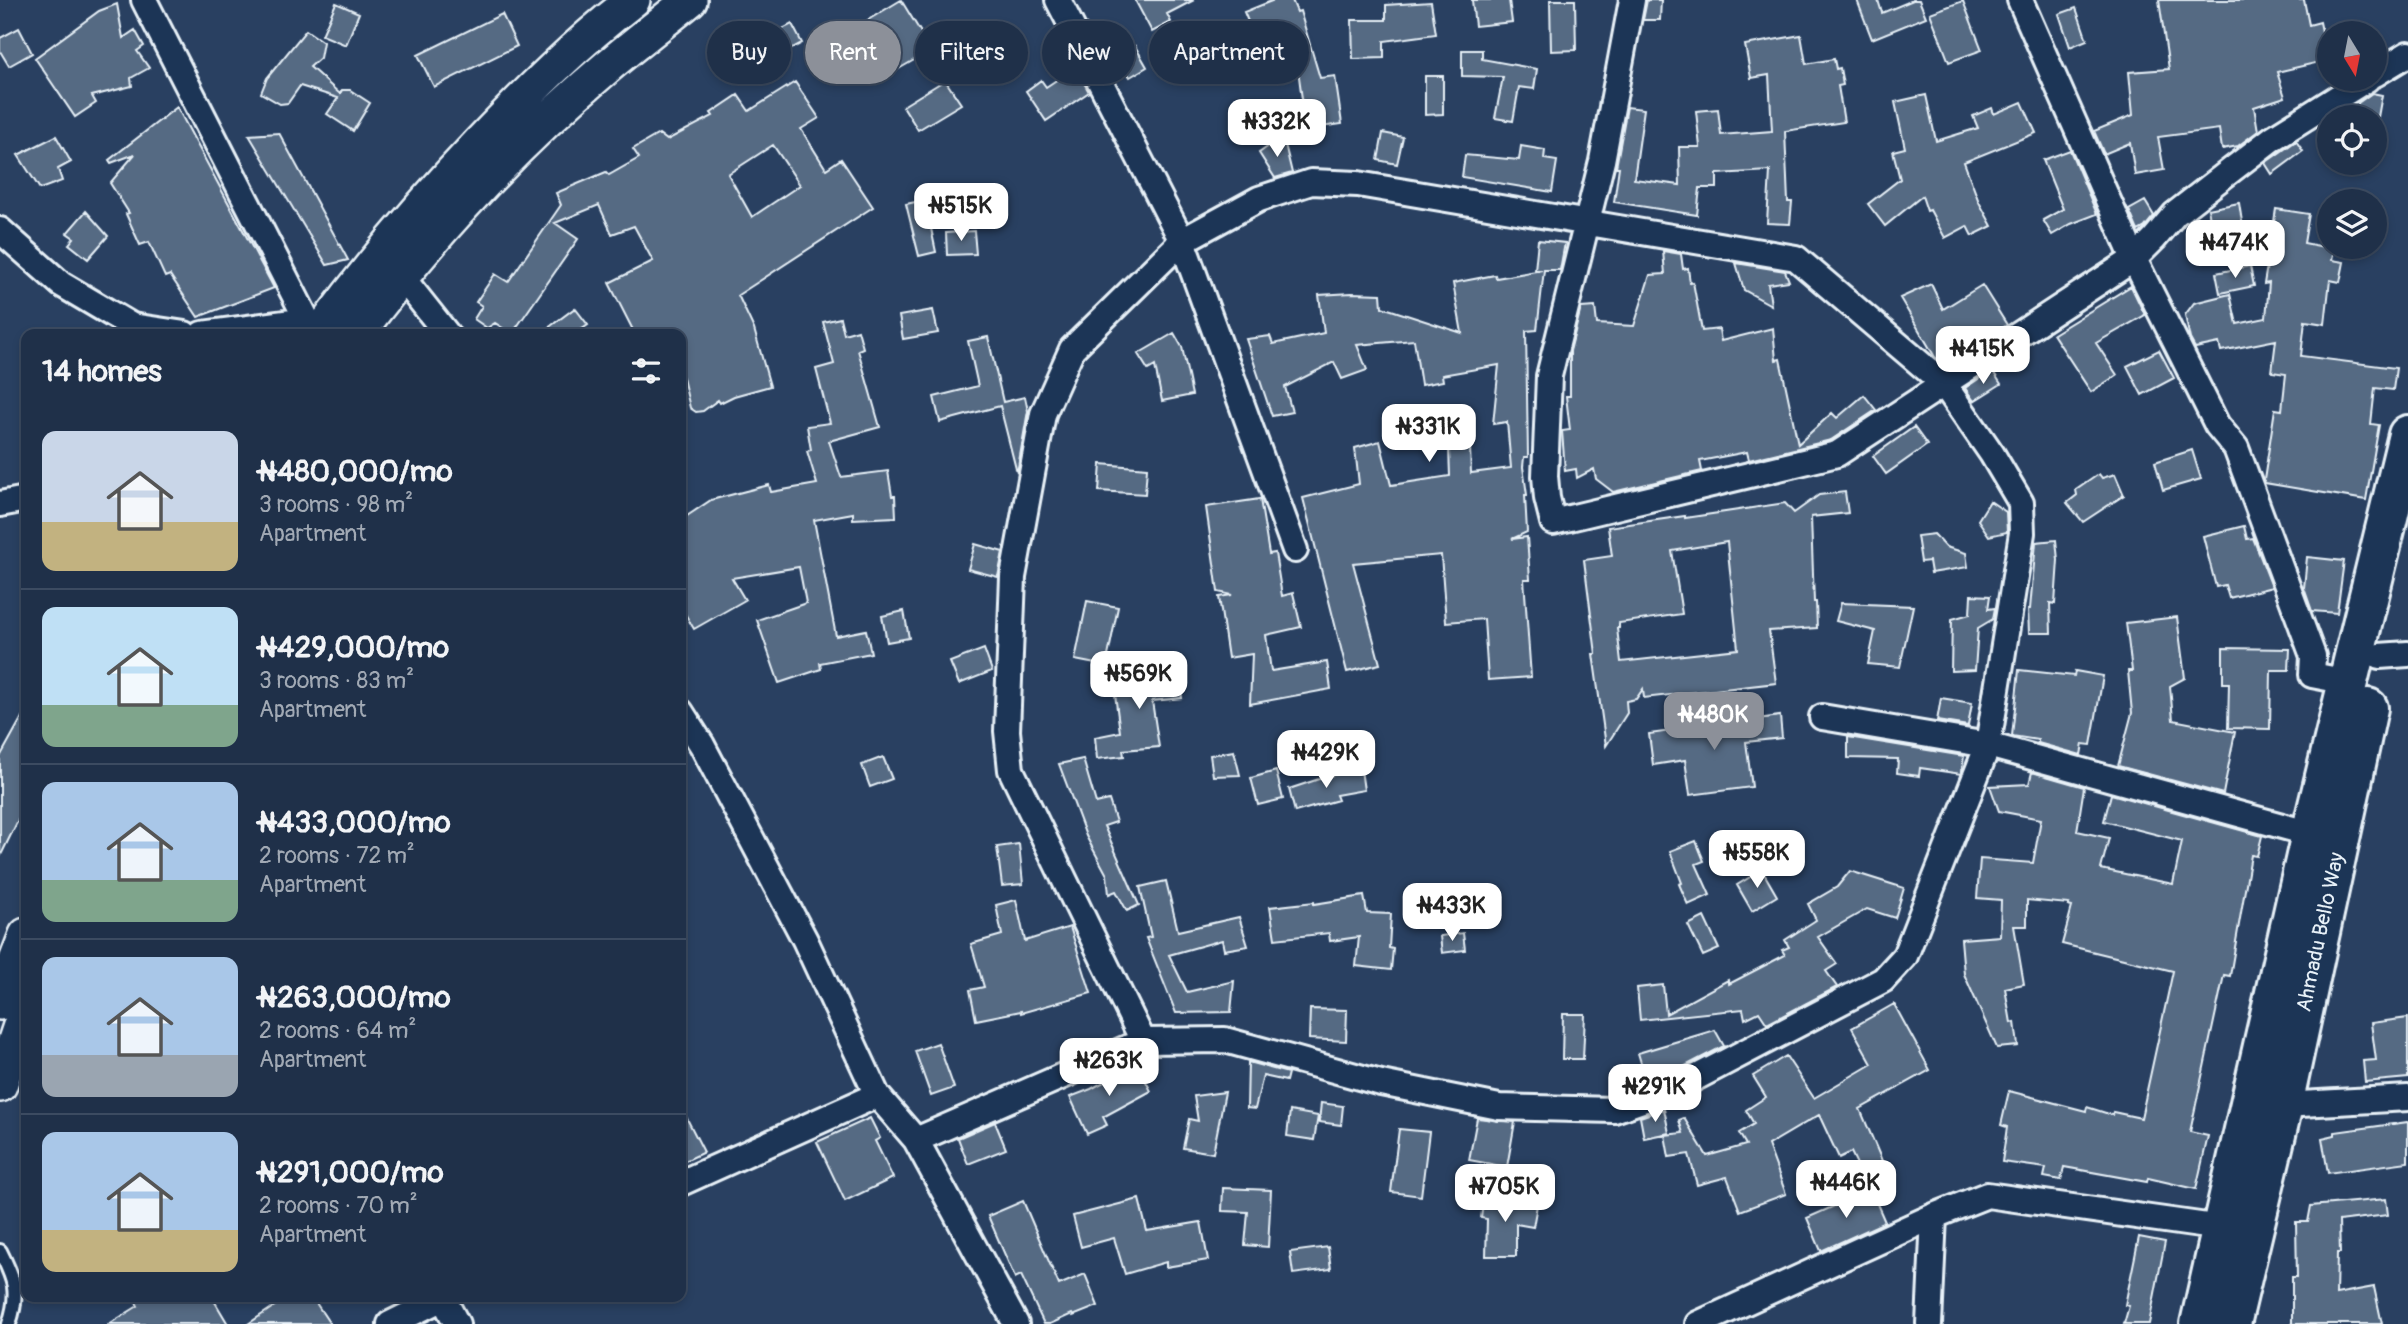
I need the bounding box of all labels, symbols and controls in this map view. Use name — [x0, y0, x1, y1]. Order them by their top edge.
chip: Buy — [707, 21, 791, 84]
chip: Rent — [805, 21, 901, 84]
chip: Filters — [915, 21, 1028, 84]
chip: New — [1042, 21, 1135, 84]
chip: Apartment — [1149, 21, 1309, 84]
north arrow — [2317, 21, 2387, 91]
map controls — [2317, 21, 2387, 259]
pin: ₦332K — [1228, 100, 1326, 159]
button: locate — [2317, 105, 2387, 175]
text: ₦332K — [1244, 107, 1310, 136]
pin: ₦515K — [912, 184, 1010, 243]
button: layers — [2317, 189, 2387, 259]
text: ₦515K — [930, 191, 992, 220]
pin: ₦474K — [2186, 220, 2284, 280]
text: ₦474K — [2202, 228, 2268, 257]
pin: ₦415K — [1934, 326, 2032, 386]
text: ₦415K — [1952, 334, 2014, 363]
icon: filters — [627, 352, 665, 390]
text: 14 homes — [42, 353, 162, 390]
pin: ₦331K — [1380, 405, 1478, 464]
text: ₦331K — [1398, 412, 1460, 441]
text: ₦480,000/mo — [259, 453, 453, 490]
icon: home — [98, 459, 182, 543]
text: 3 rooms · 98 m² — [259, 490, 413, 519]
text: Apartment — [259, 519, 366, 548]
text: ₦429,000/mo — [259, 629, 449, 666]
icon: home — [98, 635, 182, 719]
pin: ₦569K — [1090, 652, 1188, 711]
text: ₦569K — [1106, 659, 1172, 688]
text: 3 rooms · 83 m² — [259, 666, 414, 695]
pin: ₦480K — [1665, 692, 1763, 752]
text: Apartment — [259, 695, 366, 724]
text: ₦480K — [1680, 700, 1748, 729]
pin: ₦429K — [1277, 730, 1375, 790]
text: ₦429K — [1293, 738, 1359, 767]
text: ₦433,000/mo — [259, 804, 451, 841]
icon: home — [98, 810, 182, 894]
pin: ₦558K — [1708, 830, 1806, 890]
text: ₦558K — [1725, 838, 1789, 867]
text: 2 rooms · 72 m² — [259, 841, 415, 870]
street label: Ahmadu Bello Way — [2290, 850, 2351, 1014]
text: Apartment — [259, 870, 366, 899]
pin: ₦433K — [1403, 884, 1501, 943]
text: ₦433K — [1419, 891, 1485, 920]
text: ₦263,000/mo — [259, 979, 451, 1016]
icon: home — [98, 985, 182, 1069]
text: 2 rooms · 64 m² — [259, 1016, 416, 1045]
pin: ₦263K — [1060, 1038, 1158, 1098]
text: Apartment — [259, 1045, 366, 1074]
text: ₦263K — [1076, 1046, 1142, 1075]
pin: ₦291K — [1606, 1064, 1704, 1124]
text: ₦291K — [1624, 1072, 1686, 1101]
text: ₦291,000/mo — [259, 1154, 444, 1191]
icon: home — [98, 1160, 182, 1244]
pin: ₦446K — [1797, 1160, 1895, 1220]
pin: ₦705K — [1456, 1164, 1554, 1224]
text: ₦446K — [1812, 1168, 1880, 1197]
text: ₦705K — [1471, 1172, 1539, 1201]
text: 2 rooms · 70 m² — [259, 1191, 418, 1220]
text: Apartment — [259, 1220, 366, 1249]

